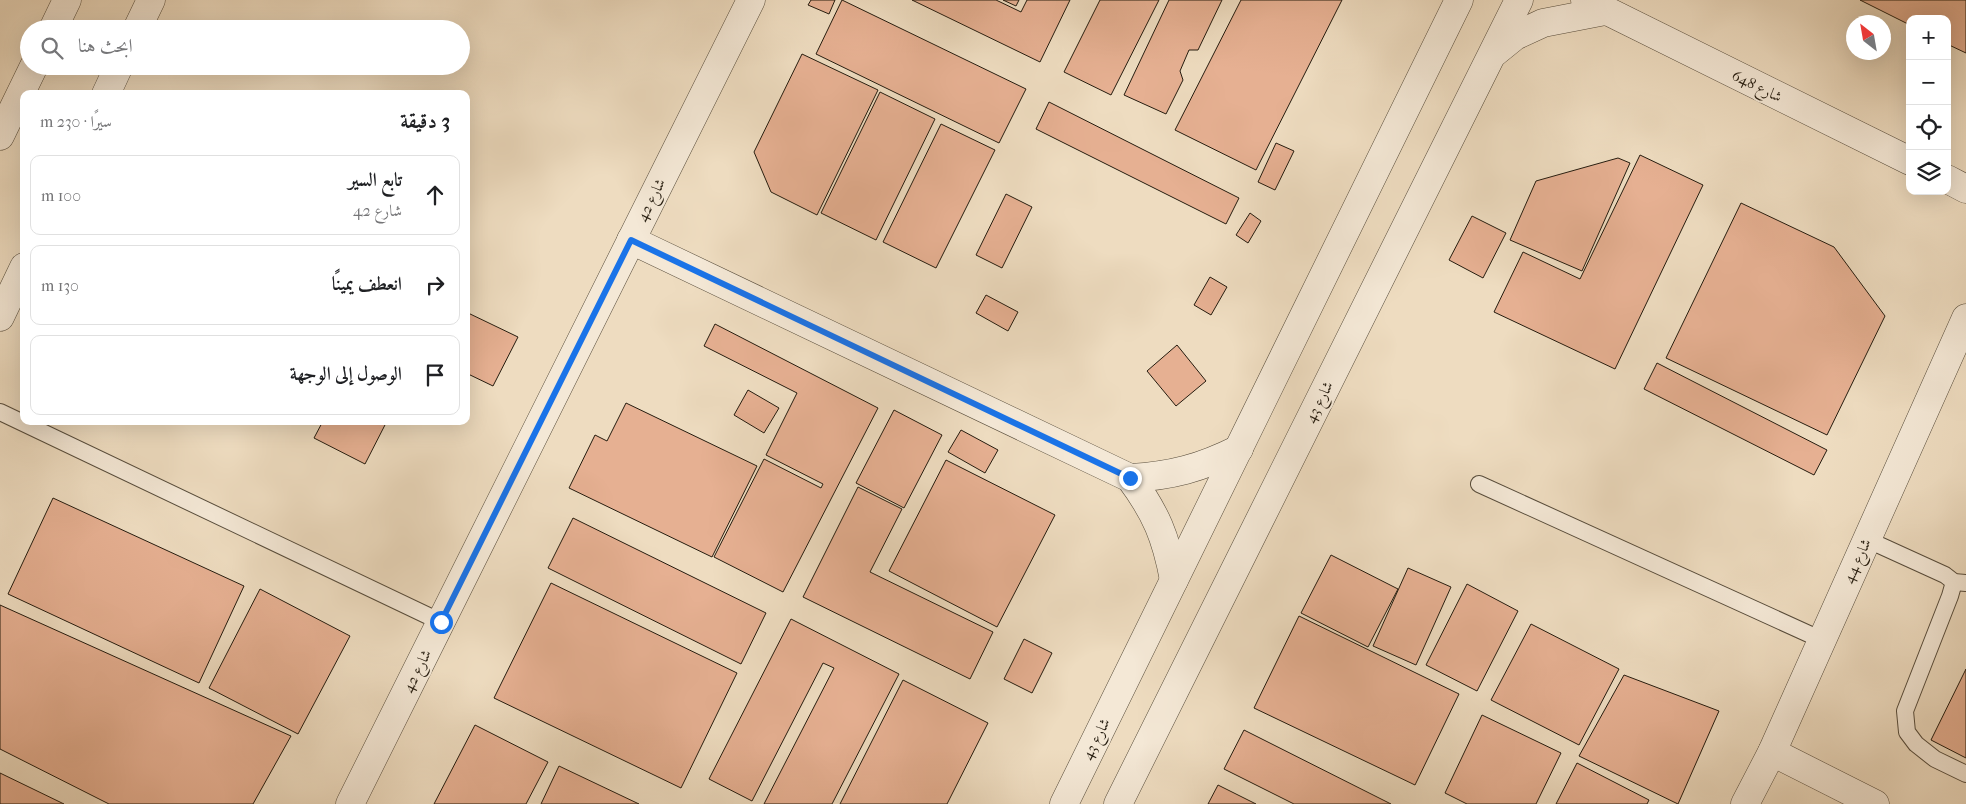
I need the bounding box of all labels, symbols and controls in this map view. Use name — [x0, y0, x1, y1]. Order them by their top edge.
north arrow — [1846, 15, 1891, 60]
map controls — [1906, 15, 1951, 195]
button: + — [1906, 15, 1951, 60]
search box — [20, 20, 470, 75]
icon: search — [38, 34, 66, 62]
text: ابحث هنا — [78, 35, 133, 57]
button: − — [1906, 60, 1951, 105]
street label: شارع 648 — [1727, 66, 1785, 109]
button: locate — [1906, 105, 1951, 150]
text: 3 دقيقة — [400, 109, 450, 133]
text: سيرًا · 230 m — [40, 112, 112, 131]
button: layers — [1906, 150, 1951, 195]
text: تابع السير — [348, 169, 402, 191]
street label: شارع 42 — [633, 175, 673, 226]
icon: ahead — [421, 181, 449, 209]
text: 100 m — [41, 186, 81, 205]
text: شارع 42 — [353, 201, 402, 220]
icon: right — [421, 271, 449, 299]
text: انعطف يمينًا — [332, 273, 402, 295]
text: 130 m — [41, 276, 79, 295]
icon: arrive — [421, 361, 449, 389]
text: الوصول إلى الوجهة — [290, 363, 402, 385]
street label: شارع 43 — [1301, 378, 1340, 428]
route end — [1119, 467, 1142, 490]
street label: شارع 44 — [1839, 536, 1878, 588]
route start — [430, 611, 453, 634]
street label: شارع 42 — [399, 646, 439, 697]
street label: شارع 43 — [1078, 715, 1117, 765]

